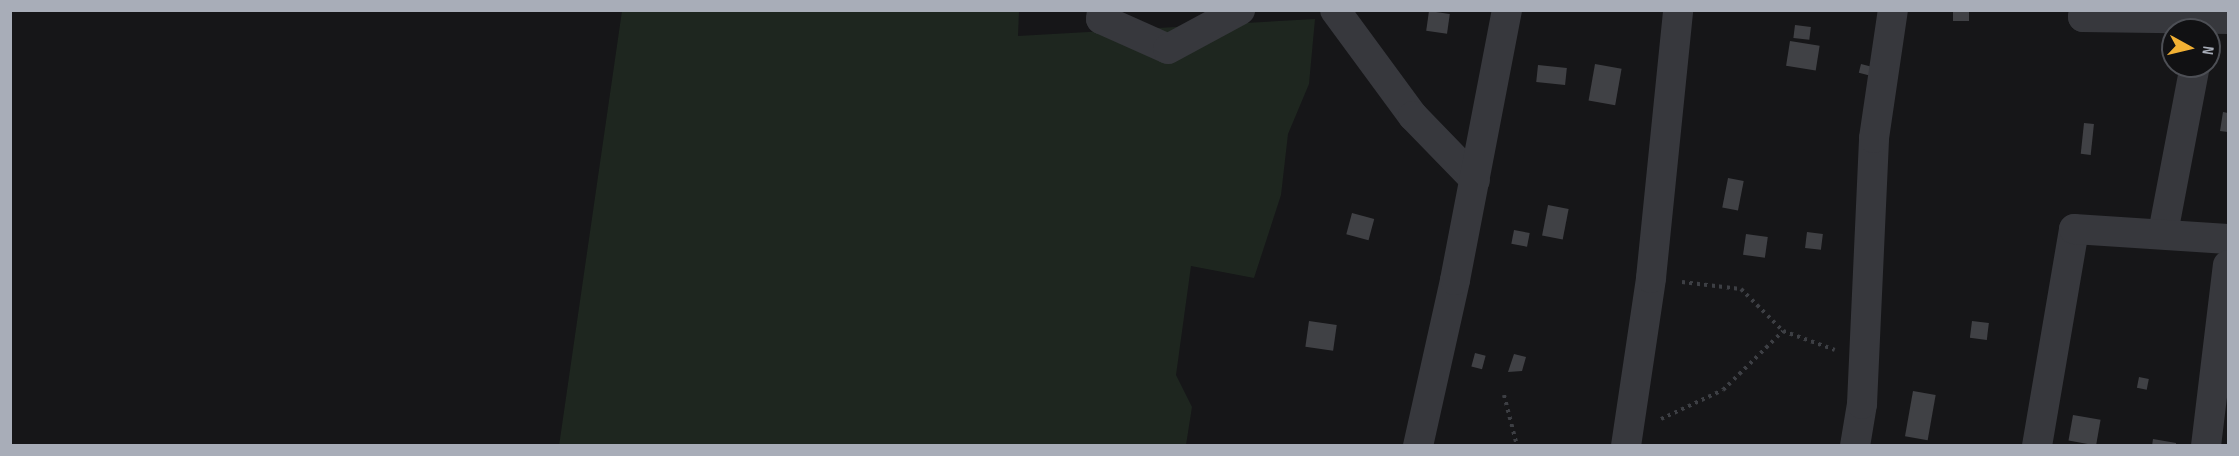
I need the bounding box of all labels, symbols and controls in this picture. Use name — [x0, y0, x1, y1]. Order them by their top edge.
north arrow — [2161, 18, 2221, 78]
text: N — [2197, 45, 2217, 56]

